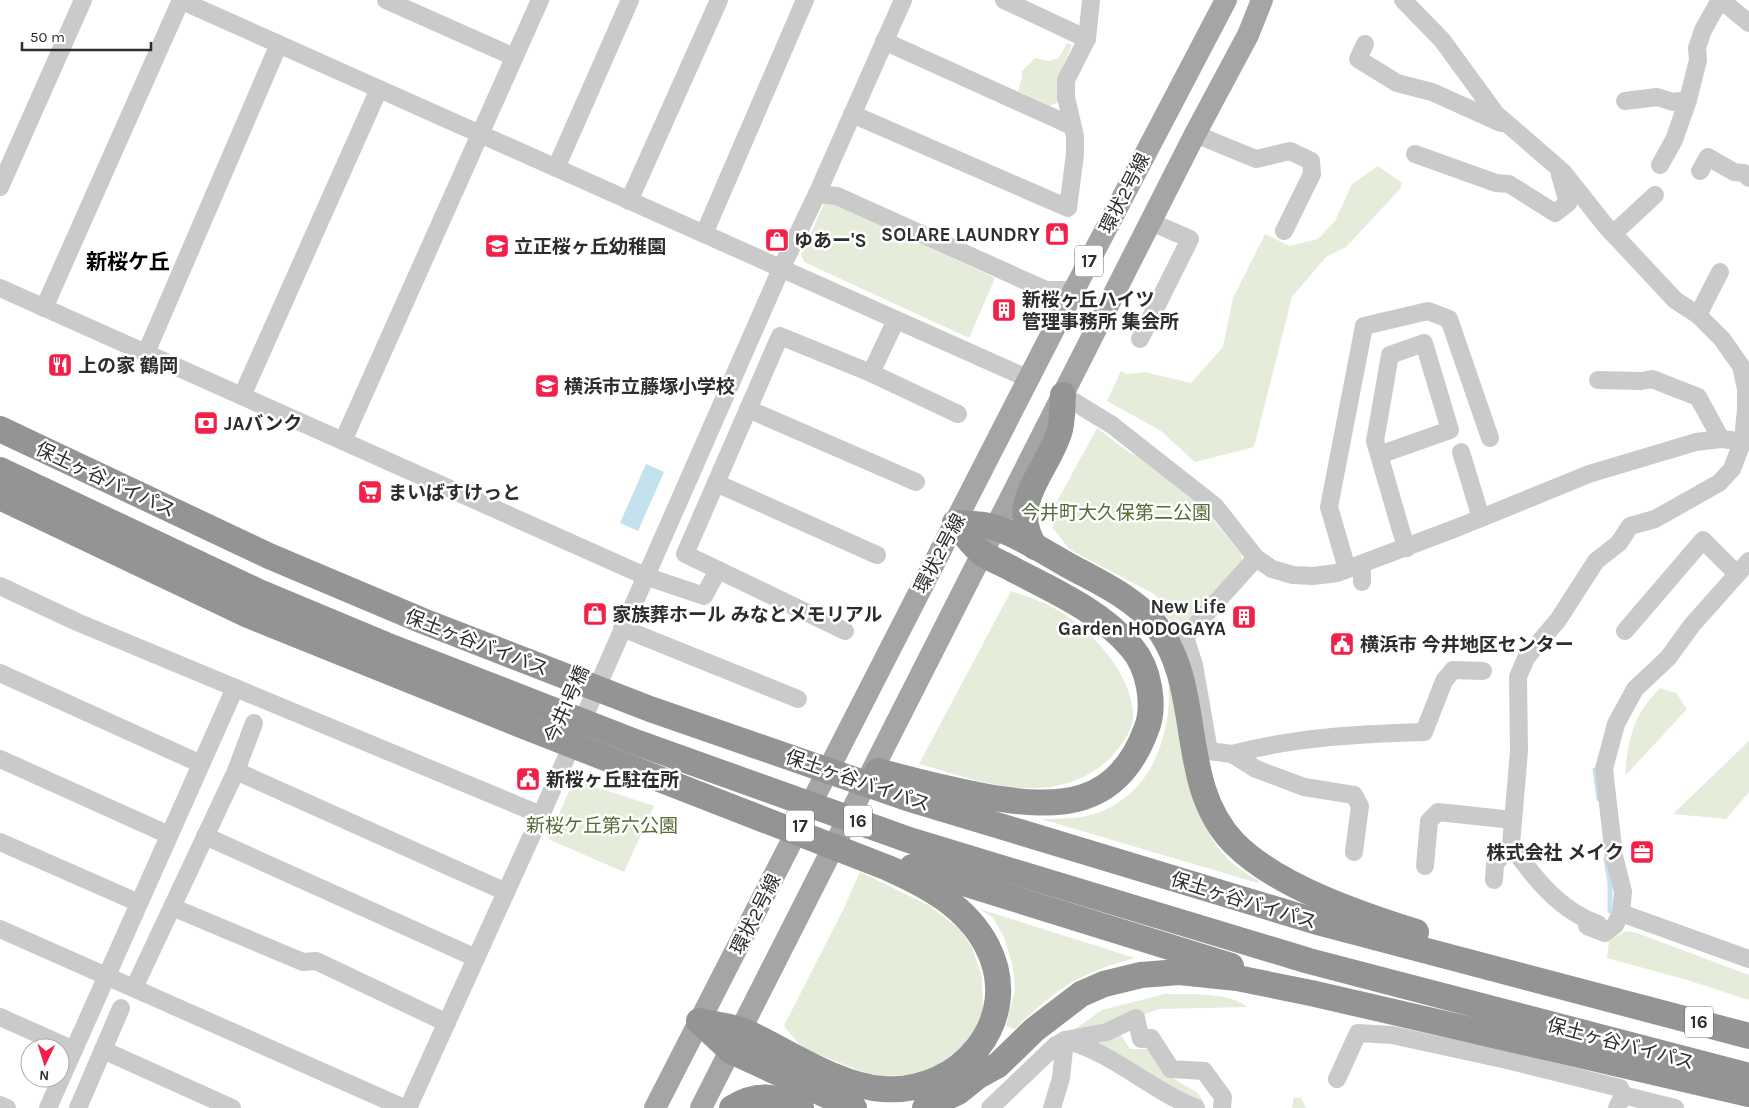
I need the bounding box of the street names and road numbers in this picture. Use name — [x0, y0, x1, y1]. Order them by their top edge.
street label: 環状2号線 — [1095, 150, 1154, 237]
road number: 17 — [1075, 246, 1103, 276]
street label: 保土ヶ谷バイパス — [32, 438, 179, 522]
street label: 環状2号線 — [910, 510, 970, 597]
street label: 保土ヶ谷バイパス — [402, 605, 551, 680]
street label: 今井1号橋 — [540, 662, 594, 746]
street label: 保土ヶ谷バイパス — [782, 746, 933, 816]
road number: 16 — [844, 806, 872, 836]
road number: 17 — [786, 810, 814, 841]
street label: 保土ヶ谷バイパス — [1168, 868, 1319, 934]
street label: 環状2号線 — [726, 871, 785, 958]
road number: 16 — [1685, 1006, 1713, 1038]
street label: 保土ヶ谷バイパス — [1545, 1014, 1697, 1074]

